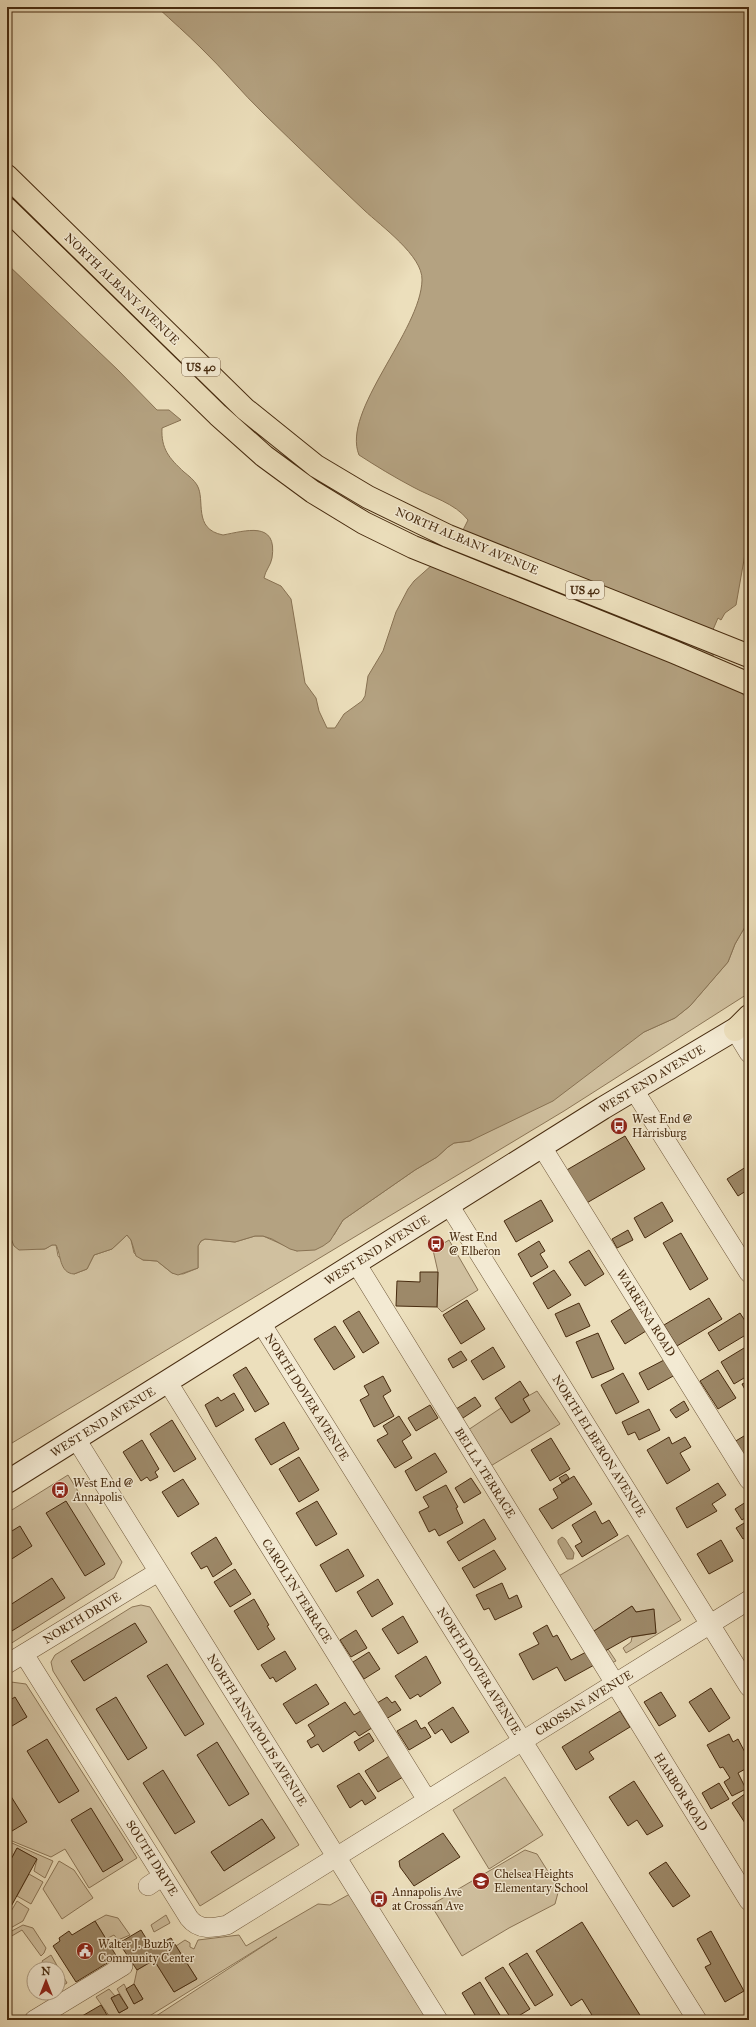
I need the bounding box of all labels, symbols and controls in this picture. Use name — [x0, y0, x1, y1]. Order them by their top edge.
street label: NORTH ALBANY AVENUE — [62, 230, 183, 348]
road number: US 40 — [182, 358, 220, 376]
street label: NORTH ALBANY AVENUE — [393, 504, 541, 578]
road number: US 40 — [566, 581, 604, 599]
street label: WEST END AVENUE — [597, 1042, 708, 1116]
place label: West End @ Harrisburg — [632, 1112, 692, 1141]
bus stop icon: West End @ Harrisburg — [609, 1116, 629, 1136]
street label: WEST END AVENUE — [322, 1212, 432, 1288]
place label: West End @ Elberon — [449, 1230, 501, 1258]
bus stop icon: West End @ Elberon — [426, 1234, 446, 1254]
street label: WARRENA ROAD — [614, 1267, 678, 1359]
street label: NORTH DOVER AVENUE — [262, 1331, 352, 1463]
street label: NORTH ELBERON AVENUE — [549, 1372, 649, 1520]
street label: WEST END AVENUE — [48, 1384, 158, 1460]
street label: BELLA TERRACE — [452, 1425, 519, 1521]
place label: West End @ Annapolis — [72, 1476, 133, 1504]
bus stop icon: West End @ Annapolis — [50, 1480, 70, 1500]
street label: CAROLYN TERRACE — [259, 1536, 335, 1646]
street label: NORTH DRIVE — [41, 1589, 124, 1647]
street label: NORTH DOVER AVENUE — [434, 1605, 524, 1737]
street label: NORTH ANNAPOLIS AVENUE — [204, 1651, 310, 1809]
street label: CROSSAN AVENUE — [533, 1667, 636, 1739]
street label: HARBOR ROAD — [651, 1750, 711, 1834]
street label: SOUTH DRIVE — [123, 1818, 181, 1899]
place label: Chelsea Heights Elementary School — [494, 1867, 589, 1895]
school or university icon: Chelsea Heights Elementary School — [471, 1871, 491, 1891]
place label: Annapolis Ave at Crossan Ave — [391, 1885, 464, 1913]
bus stop icon: Annapolis Ave at Crossan Ave — [369, 1889, 389, 1909]
place label: Walter J. Buzby Community Center — [98, 1937, 195, 1965]
public building icon: Walter J. Buzby Community Center — [75, 1941, 95, 1961]
north arrow — [26, 1961, 66, 2001]
text: N — [41, 1965, 51, 1978]

